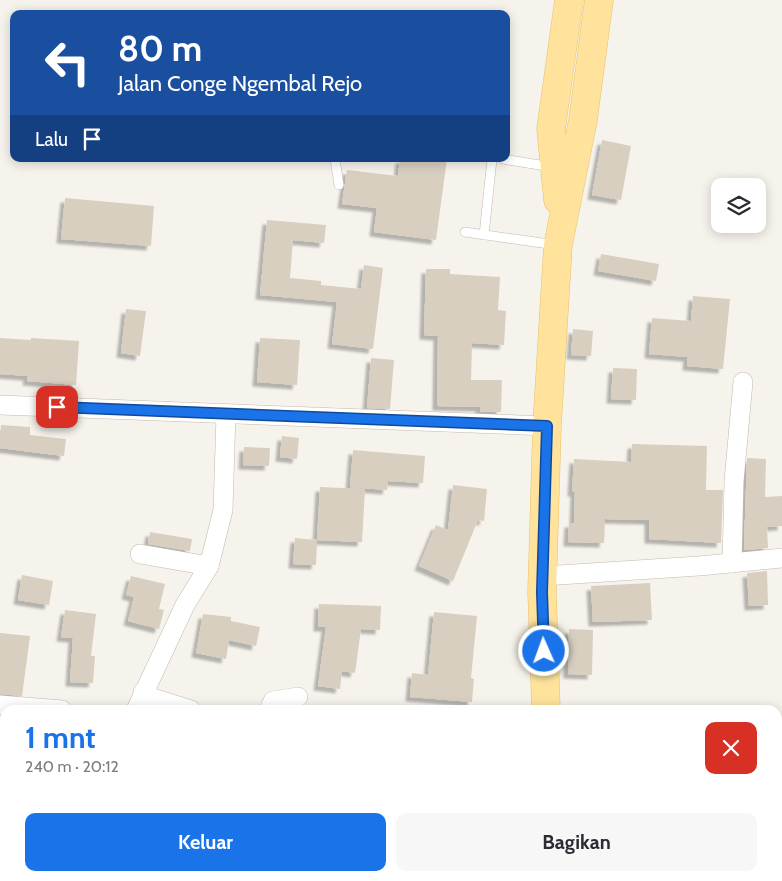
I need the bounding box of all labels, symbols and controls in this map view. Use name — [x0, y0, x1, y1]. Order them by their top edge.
text: 80 m — [118, 27, 202, 70]
icon: left — [35, 30, 100, 95]
text: Jalan Conge Ngembal Rejo — [118, 70, 362, 97]
icon: arrive — [78, 125, 106, 153]
text: Lalu — [35, 128, 68, 151]
map controls — [711, 178, 766, 233]
button: layers — [711, 178, 766, 233]
pin — [36, 386, 78, 428]
icon: arrive — [43, 393, 71, 421]
position arrow — [517, 624, 569, 676]
text: 1 mnt — [25, 719, 96, 756]
button: close — [705, 722, 757, 774]
text: 240 m · 20:12 — [25, 757, 119, 776]
button: Keluar — [25, 813, 386, 871]
button: Bagikan — [396, 813, 757, 871]

